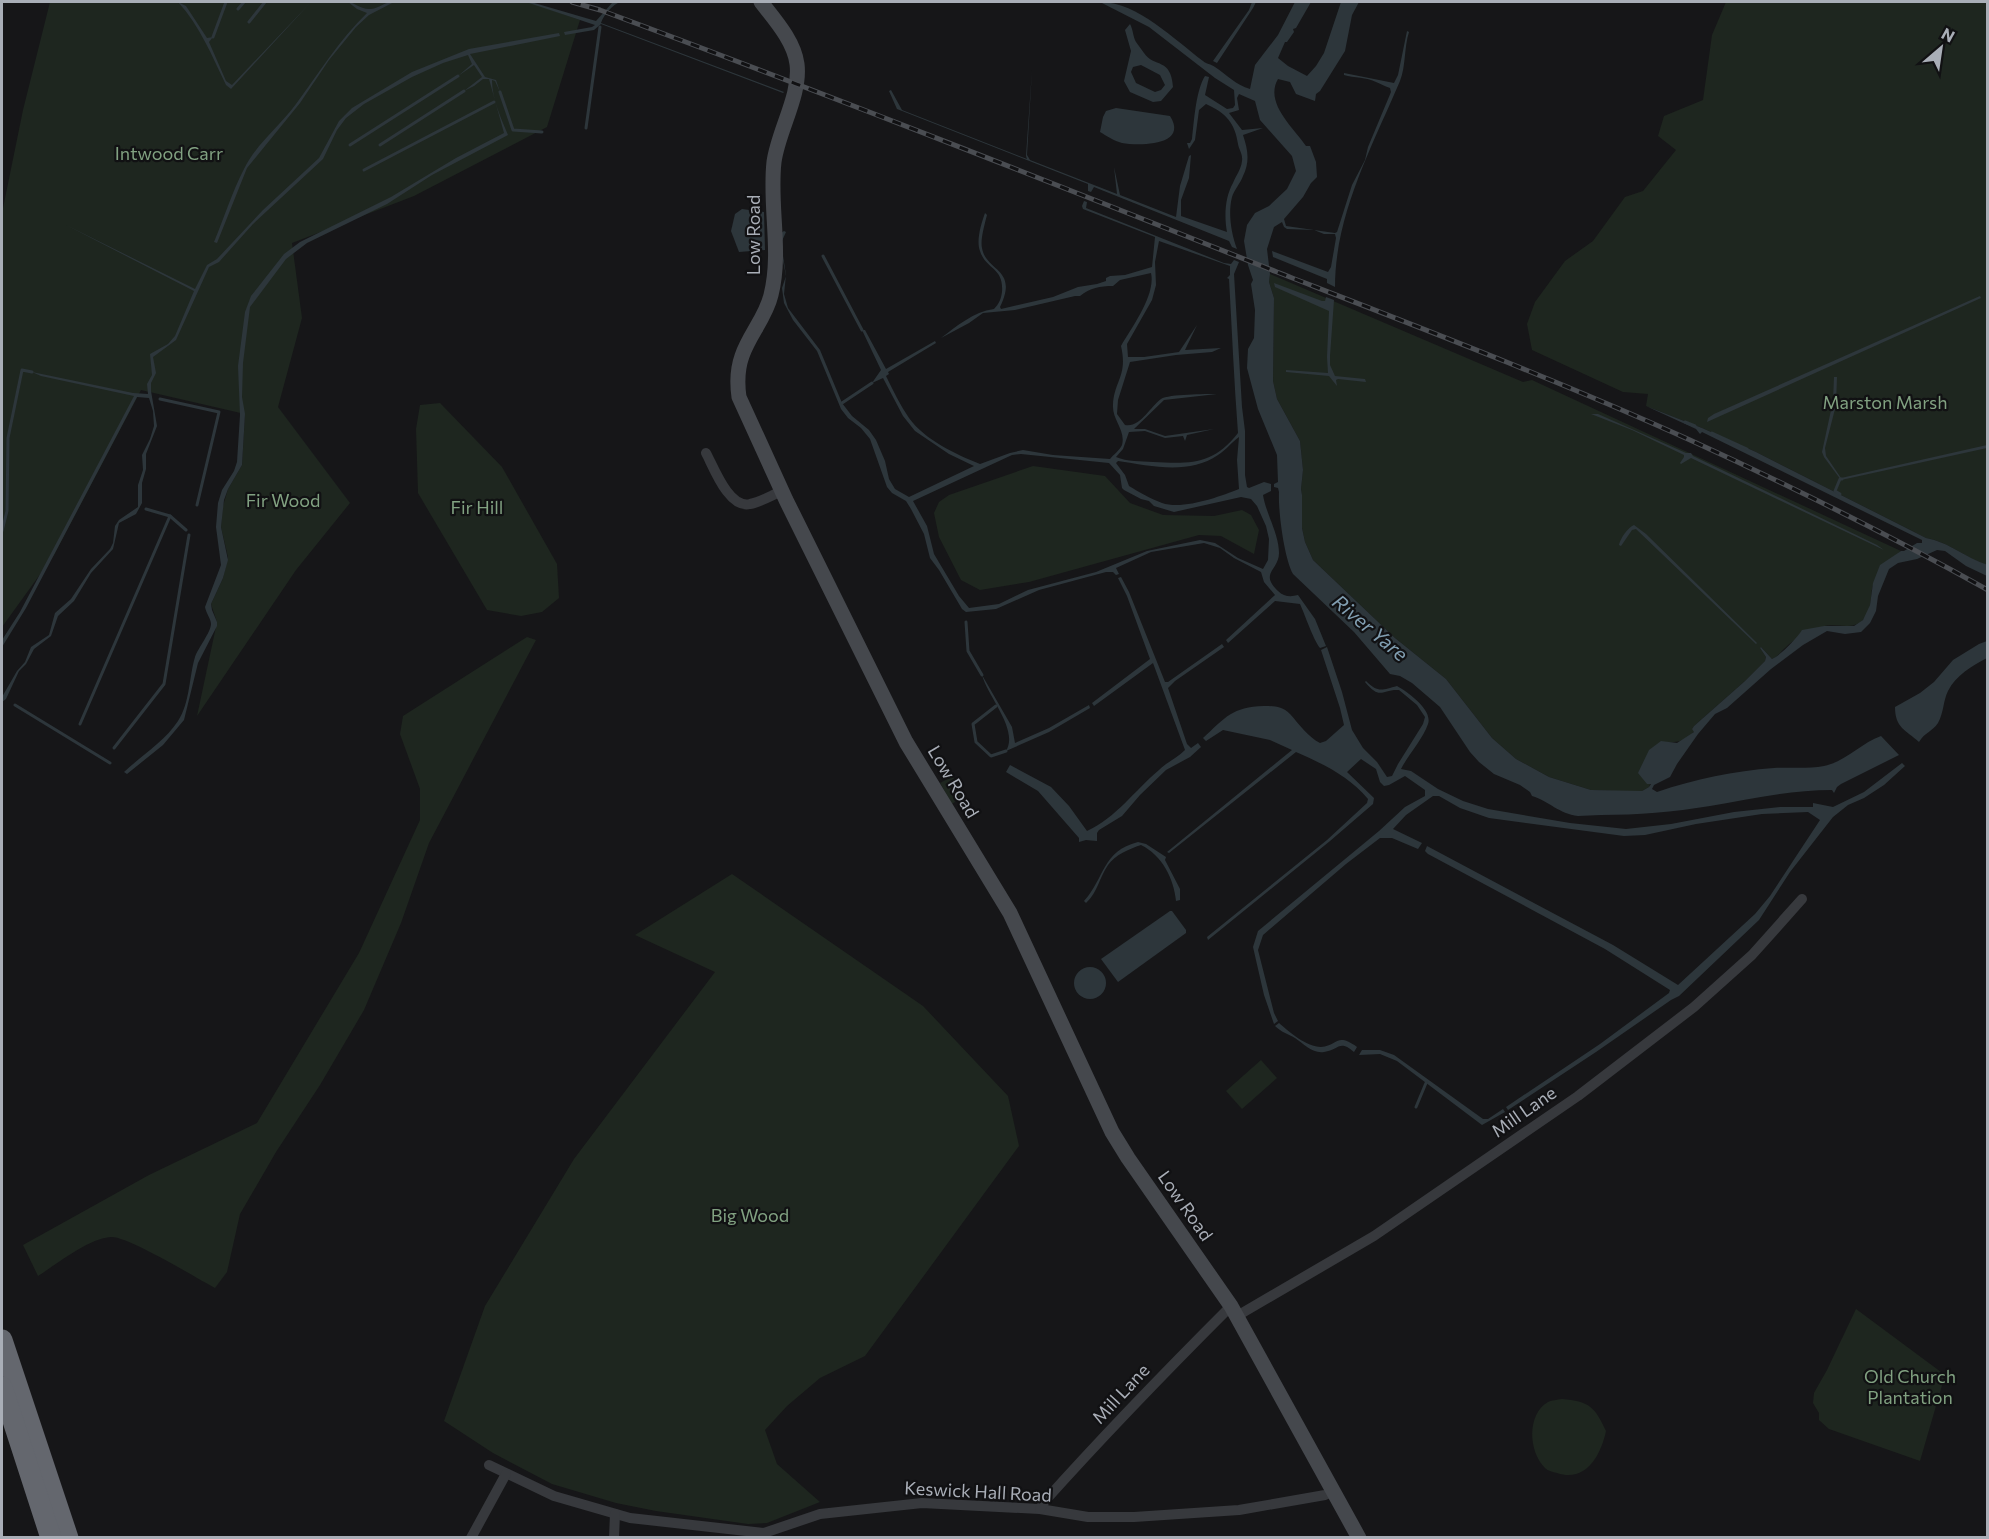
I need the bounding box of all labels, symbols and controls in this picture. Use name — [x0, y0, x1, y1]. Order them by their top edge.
north arrow — [1911, 18, 1971, 78]
text: N — [1939, 23, 1958, 46]
park label: Intwood Carr — [115, 142, 223, 164]
street label: Low Road — [742, 195, 764, 275]
park label: Marston Marsh — [1822, 391, 1948, 413]
park label: Fir Wood — [246, 489, 320, 511]
park label: Fir Hill — [451, 496, 503, 518]
water label: River Yare — [1328, 589, 1413, 666]
street label: Low Road — [924, 741, 984, 822]
street label: Mill Lane — [1487, 1081, 1560, 1141]
street label: Low Road — [1154, 1166, 1218, 1245]
park label: Big Wood — [711, 1204, 789, 1226]
street label: Mill Lane — [1087, 1359, 1154, 1428]
park label: Old Church Plantation — [1864, 1365, 1956, 1408]
street label: Keswick Hall Road — [904, 1476, 1052, 1506]

